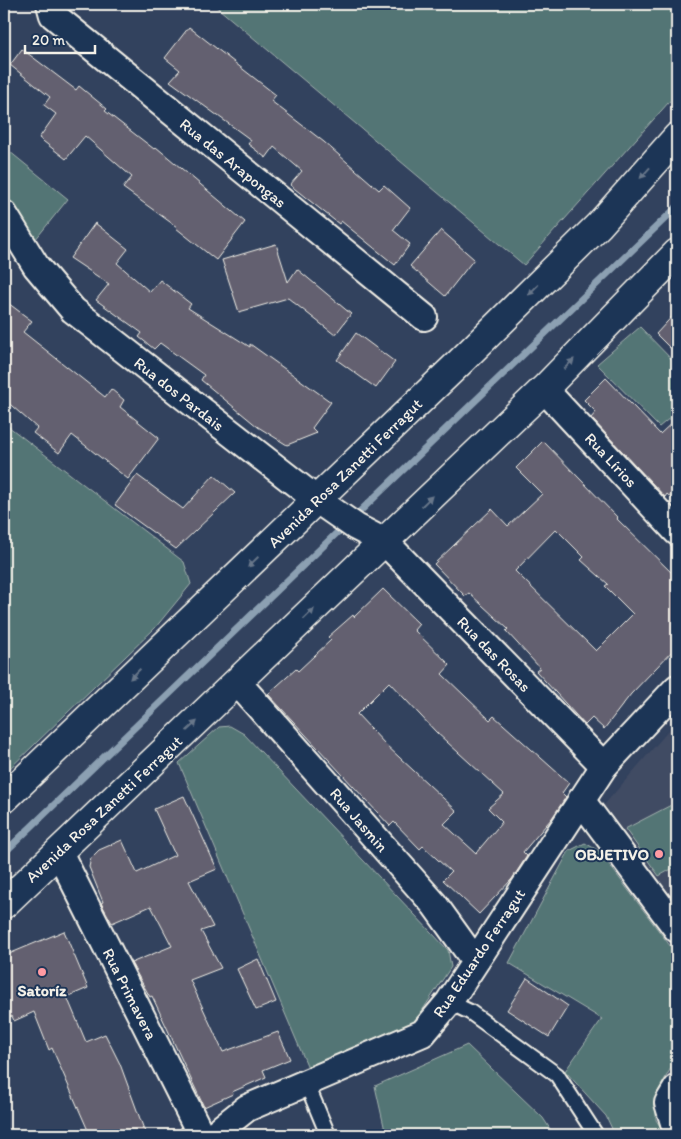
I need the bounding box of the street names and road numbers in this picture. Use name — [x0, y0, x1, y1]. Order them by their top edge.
street label: Rua das Arapongas — [176, 114, 290, 212]
street label: Rua dos Pardais — [130, 353, 228, 435]
street label: Avenida Rosa Zanetti Ferragut — [264, 394, 426, 552]
street label: Rua Lírios — [581, 429, 641, 491]
street label: Rua das Rosas — [453, 612, 535, 696]
street label: Avenida Rosa Zanetti Ferragut — [22, 731, 186, 887]
street label: Rua Jasmin — [326, 784, 392, 856]
street label: Rua Eduardo Ferragut — [429, 885, 529, 1021]
street label: Rua Primavera — [99, 945, 162, 1044]

